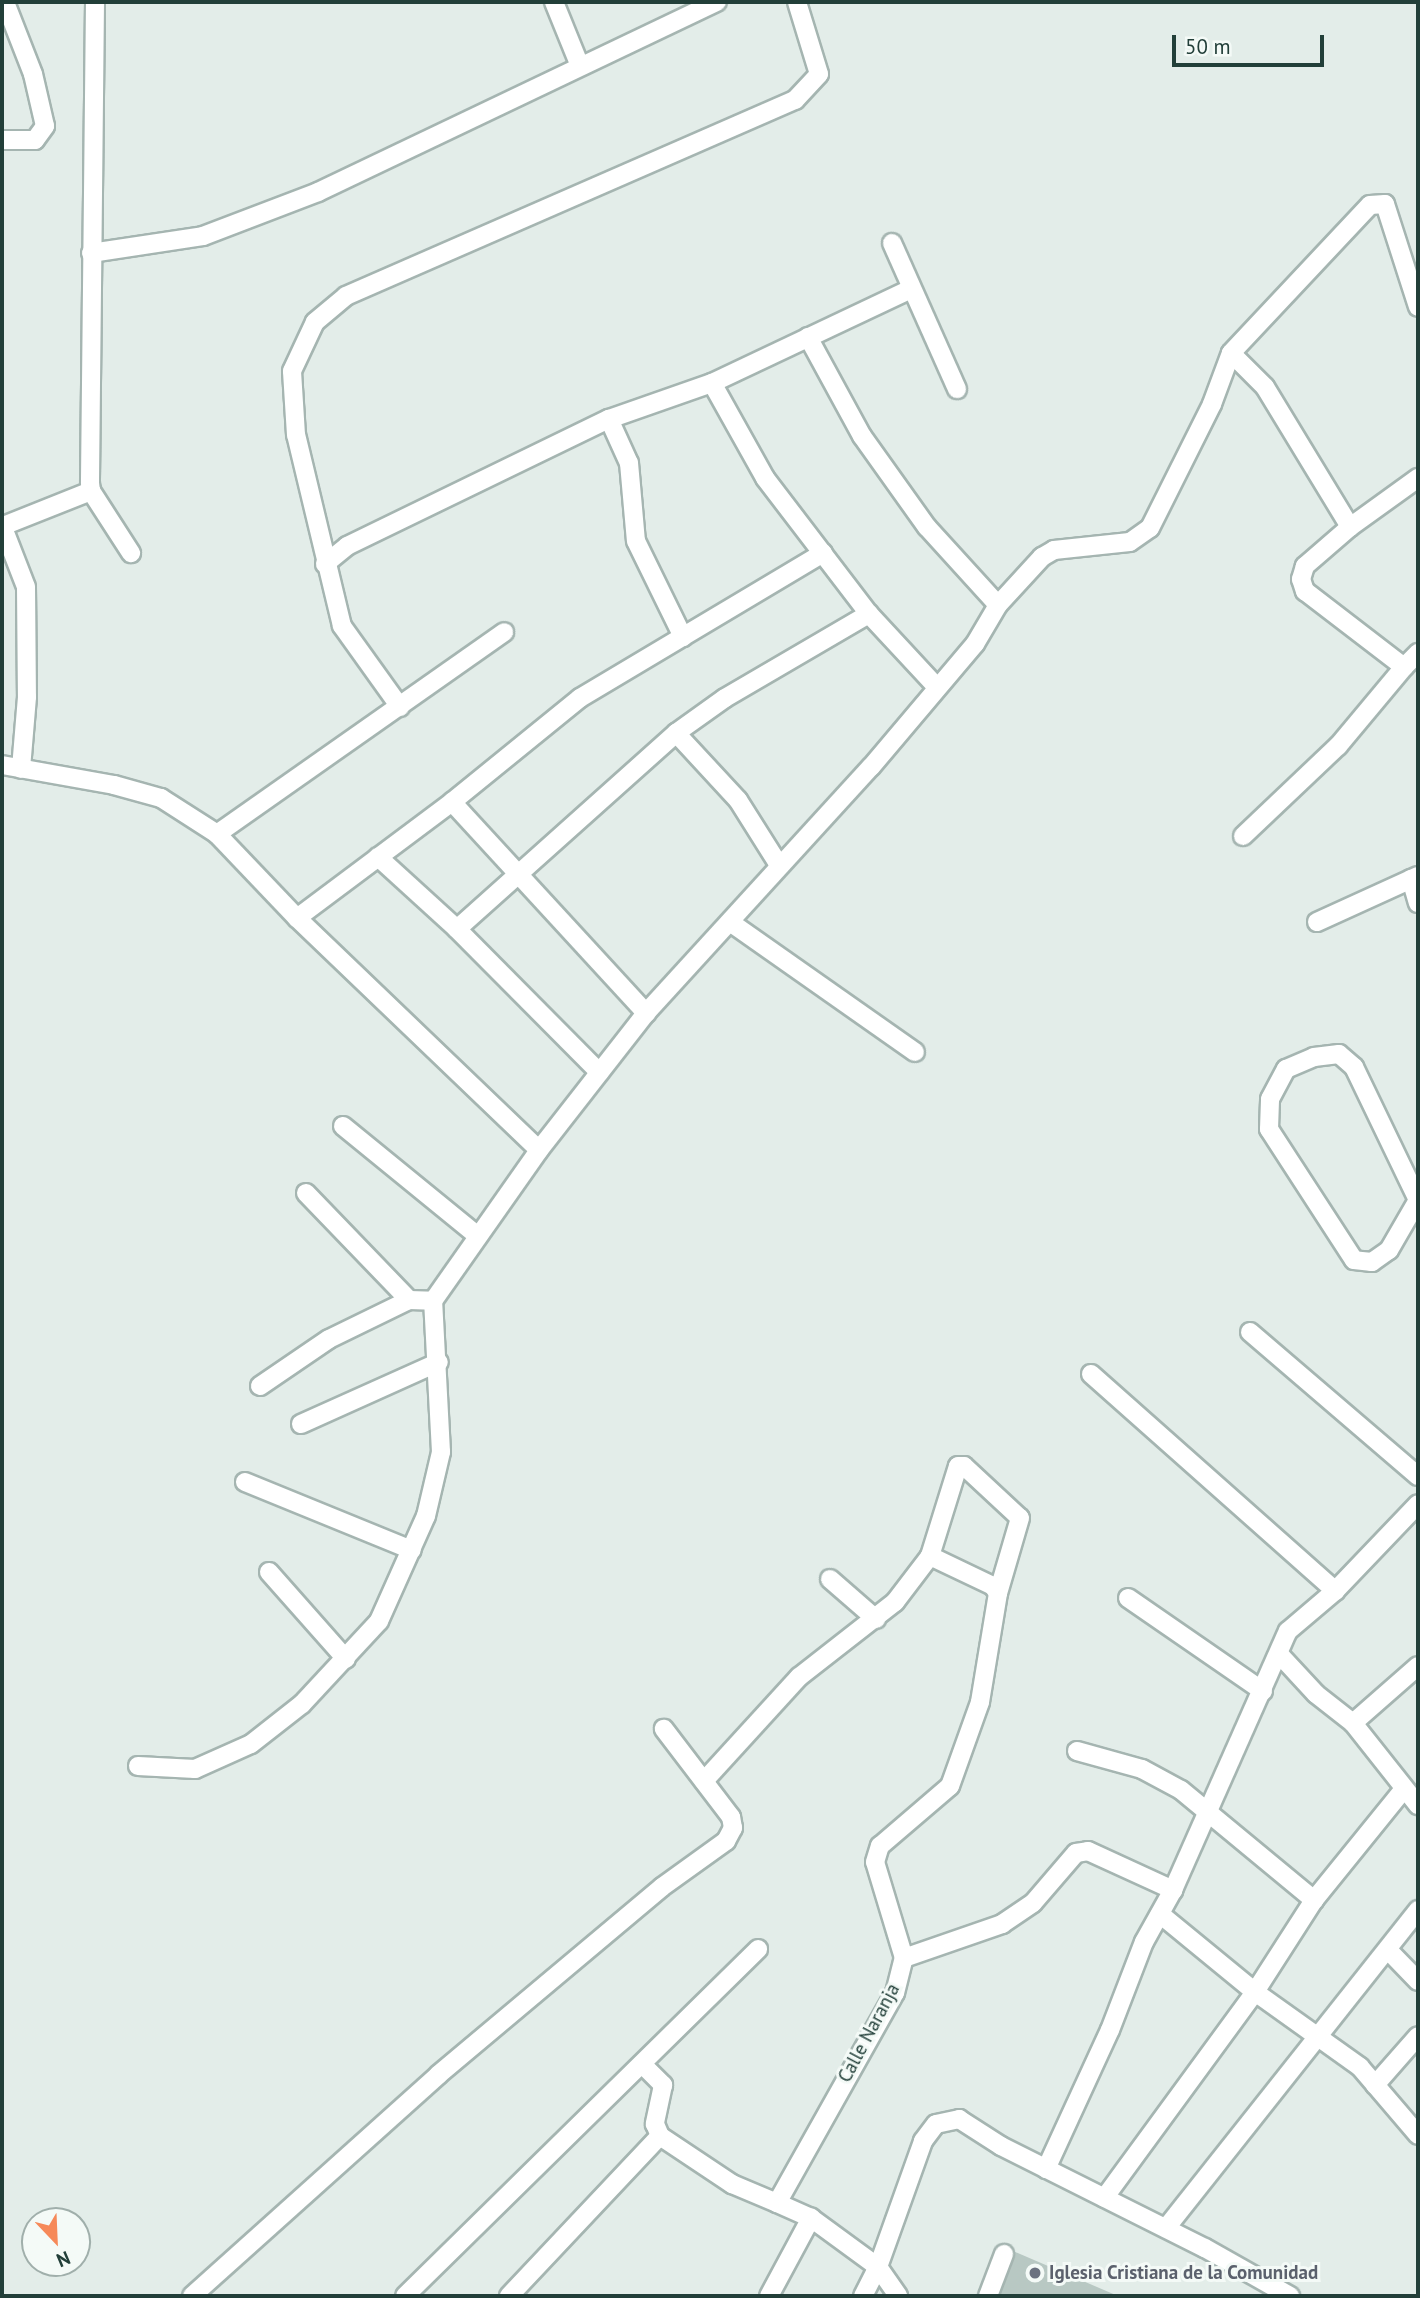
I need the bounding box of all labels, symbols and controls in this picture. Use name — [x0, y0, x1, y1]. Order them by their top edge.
scale bar — [1175, 21, 1327, 65]
text: 50 m — [1185, 33, 1231, 60]
street label: Calle Naranja — [833, 1980, 905, 2086]
north arrow — [21, 2207, 91, 2277]
text: N — [53, 2246, 74, 2273]
place label: Iglesia Cristiana de la Comunidad — [1049, 2262, 1319, 2284]
marker: Iglesia Cristiana de la Comunidad — [1027, 2265, 1043, 2281]

